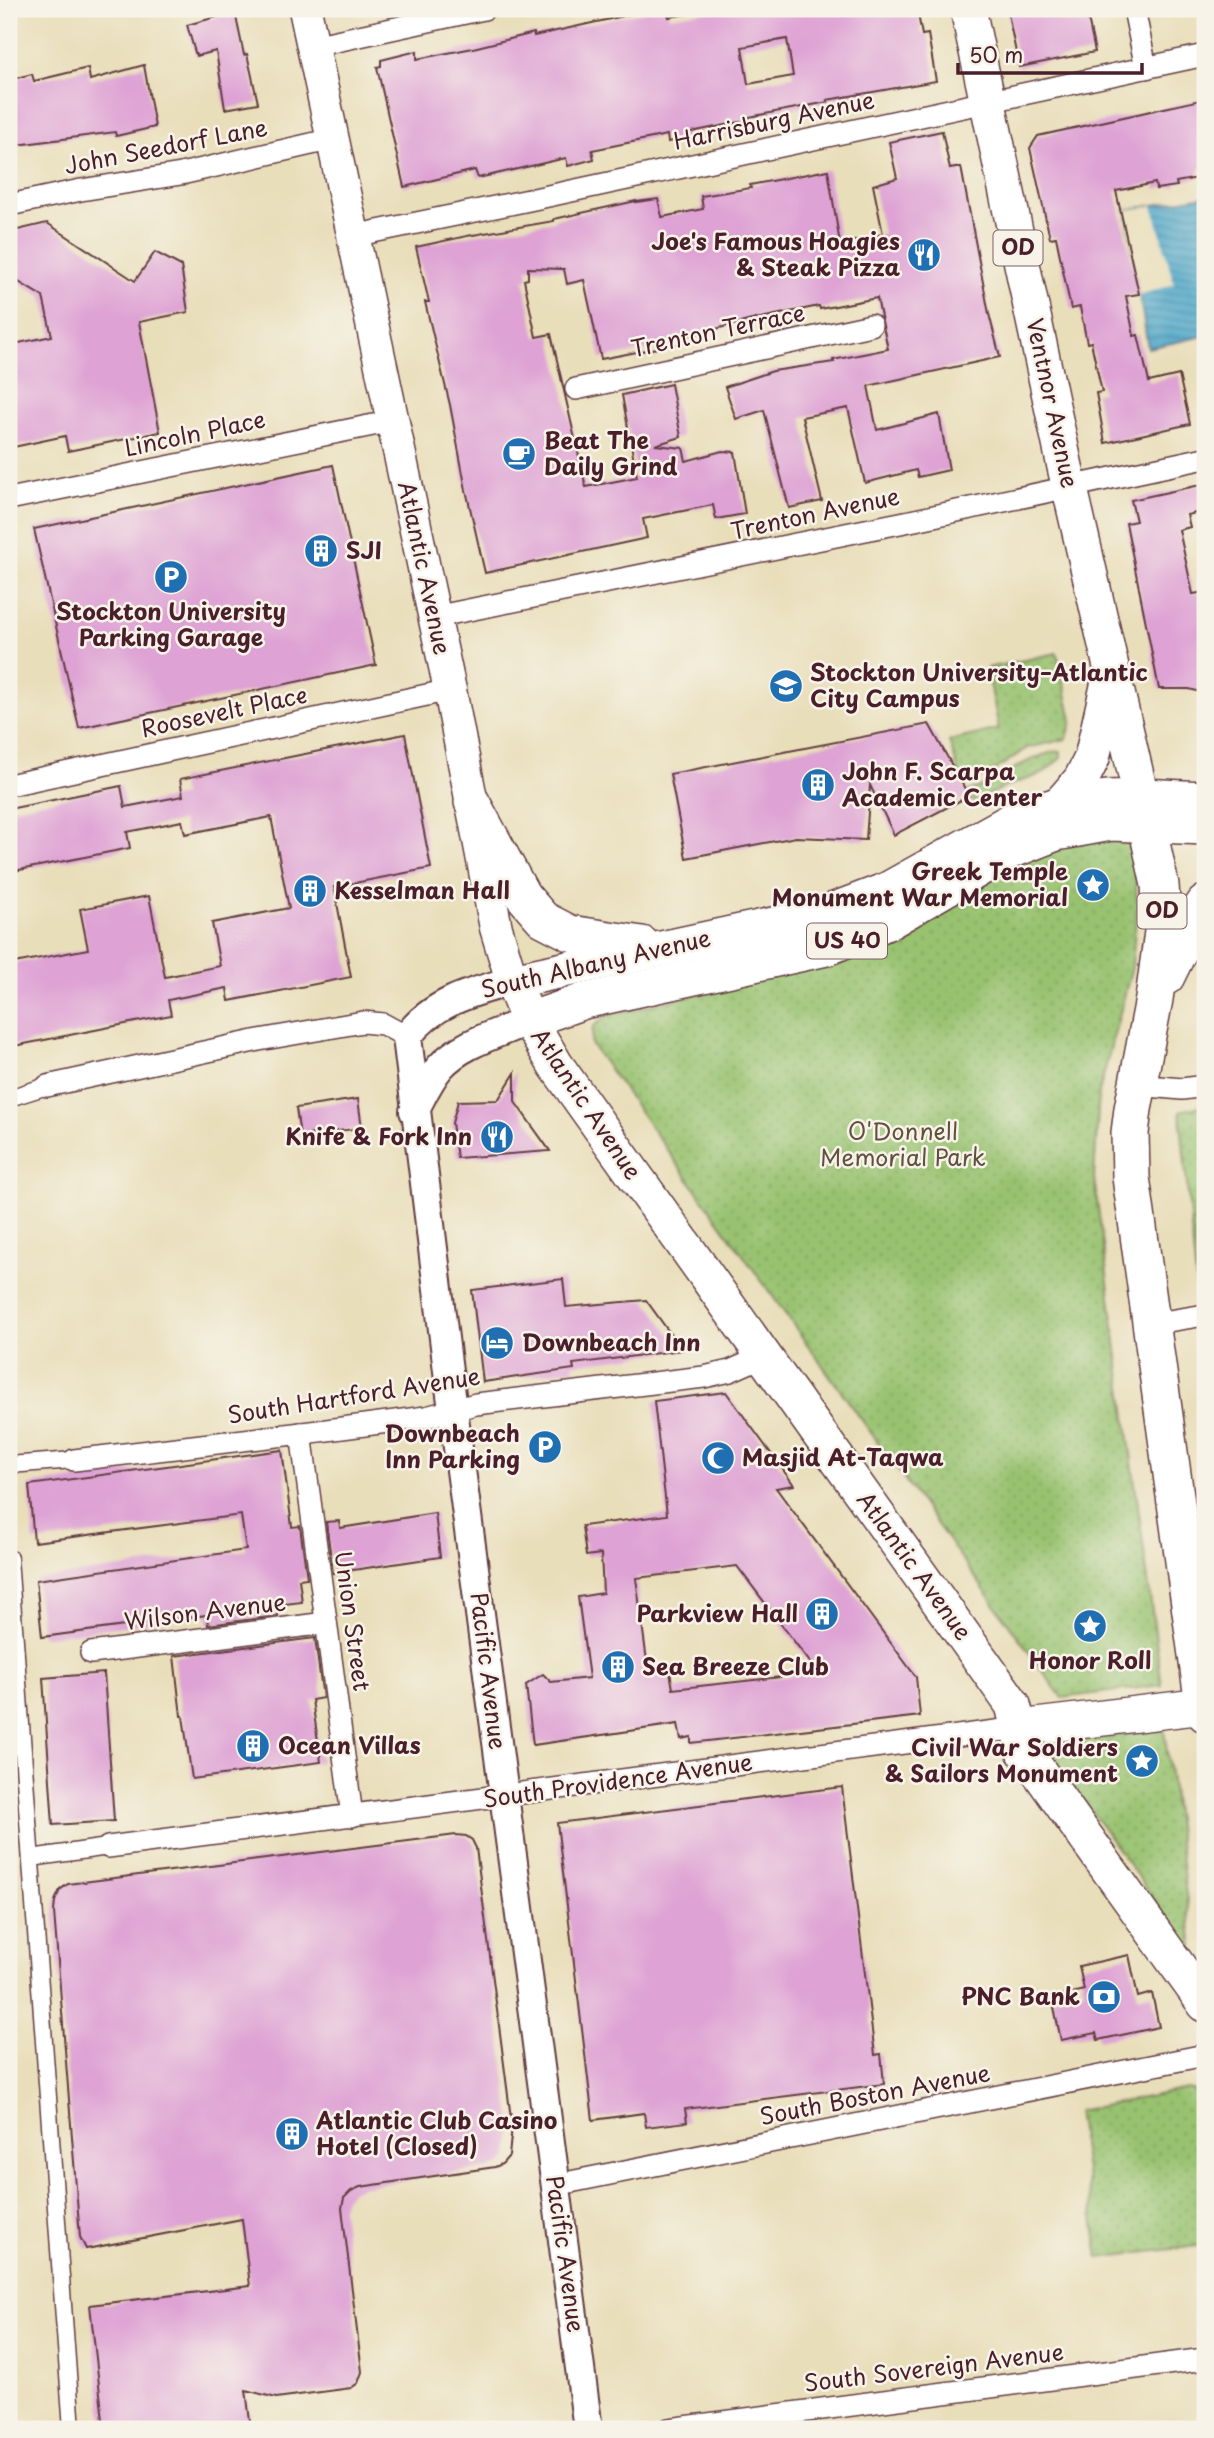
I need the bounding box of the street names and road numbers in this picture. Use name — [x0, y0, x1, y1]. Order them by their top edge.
street label: Harrisburg Avenue — [670, 81, 877, 158]
street label: John Seedorf Lane — [61, 109, 270, 182]
road number: OD — [993, 230, 1042, 266]
street label: Trenton Terrace — [627, 294, 808, 365]
street label: Ventnor Avenue — [1018, 315, 1089, 491]
street label: Lincoln Place — [121, 401, 268, 465]
street label: Atlantic Avenue — [390, 478, 461, 658]
street label: Trenton Avenue — [727, 478, 902, 548]
street label: Roosevelt Place — [137, 676, 310, 745]
road number: OD — [1138, 894, 1186, 928]
street label: South Albany Avenue — [478, 919, 714, 1006]
road number: US 40 — [807, 923, 887, 958]
street label: Atlantic Avenue — [523, 1020, 651, 1186]
street label: South Hartford Avenue — [225, 1357, 482, 1432]
street label: Atlantic Avenue — [849, 1484, 981, 1647]
street label: Union Street — [326, 1548, 381, 1693]
street label: Wilson Avenue — [122, 1583, 288, 1638]
street label: Pacific Avenue — [462, 1590, 517, 1752]
street label: South Providence Avenue — [481, 1743, 755, 1816]
street label: South Boston Avenue — [757, 2054, 993, 2133]
street label: Pacific Avenue — [538, 2173, 595, 2335]
street label: South Sovereign Avenue — [802, 2333, 1066, 2400]

